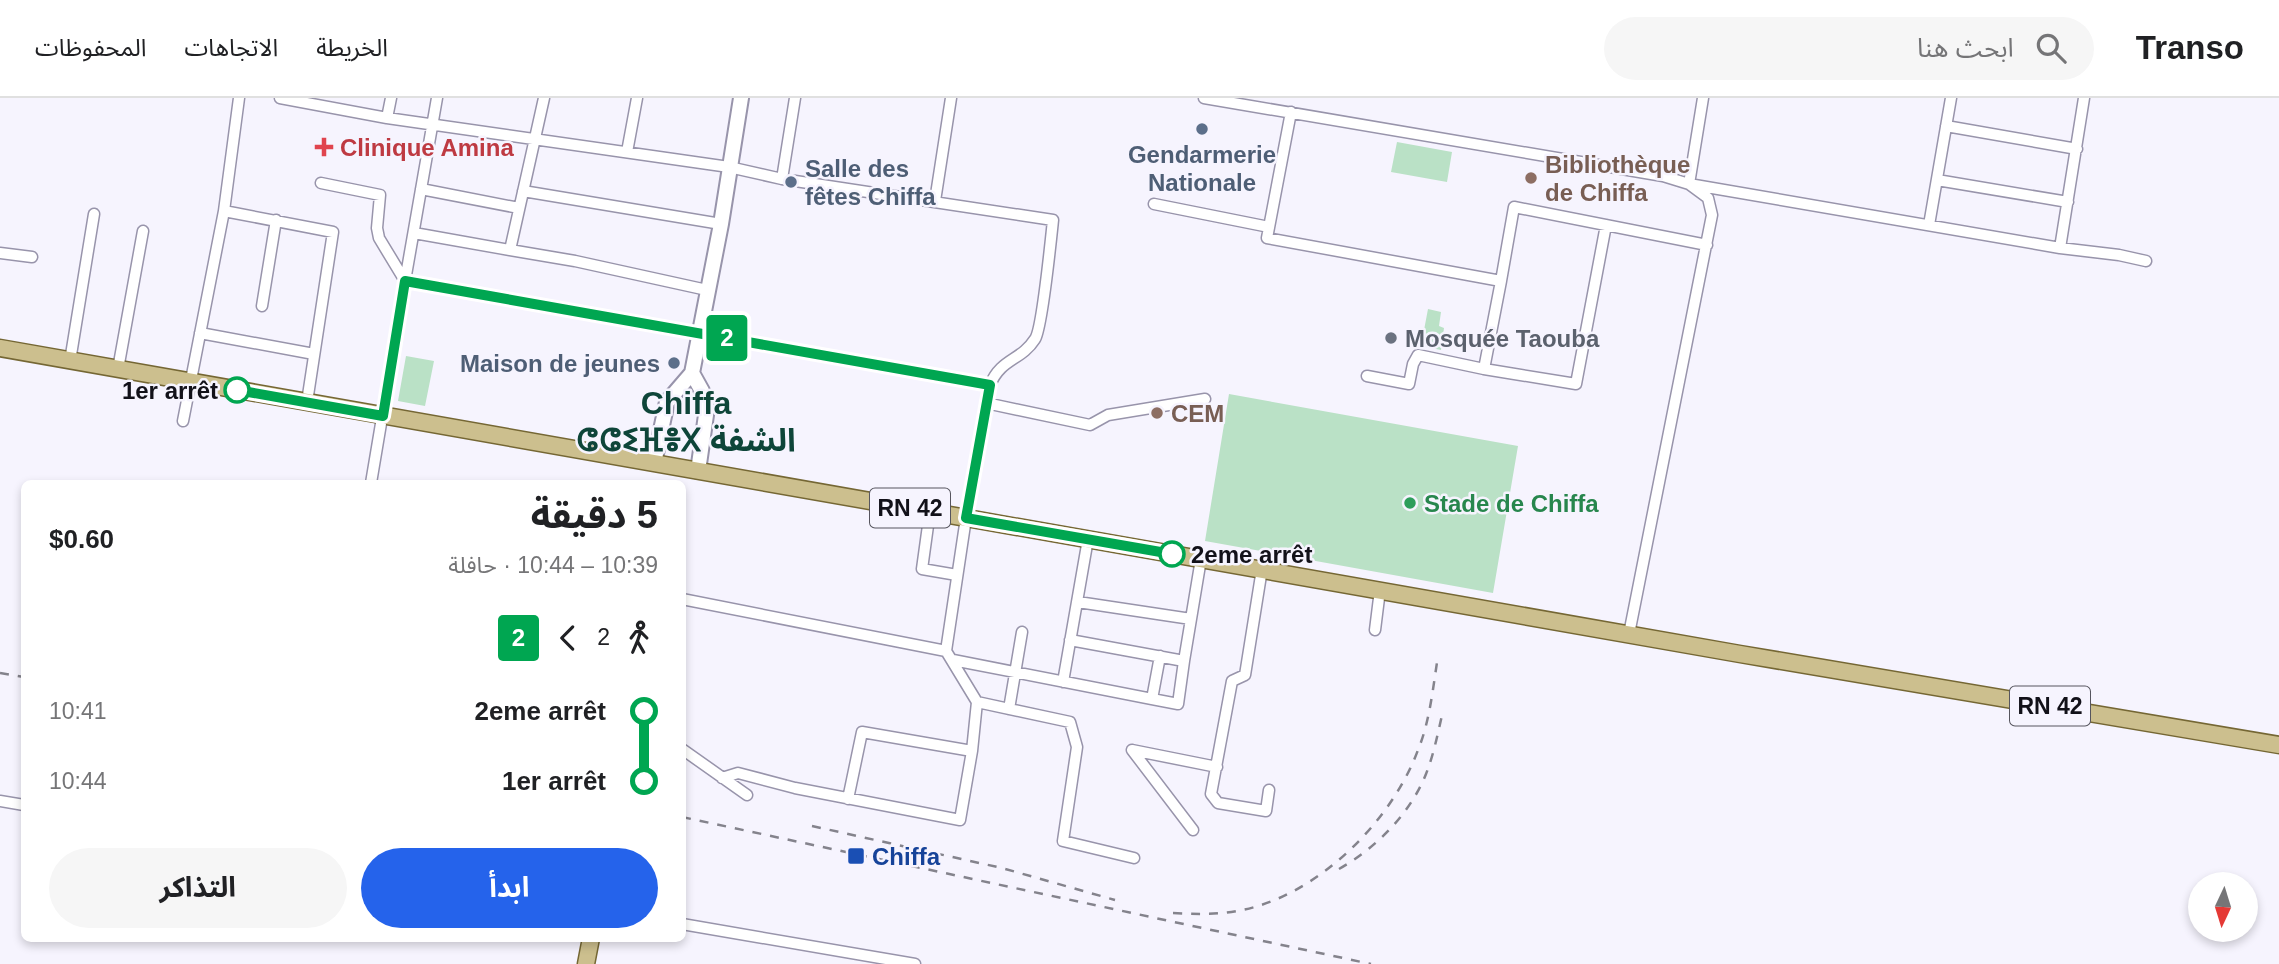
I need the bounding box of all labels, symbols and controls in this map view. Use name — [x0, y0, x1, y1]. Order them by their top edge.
search box — [1604, 17, 2094, 80]
icon: search — [2032, 29, 2070, 67]
text: Transo — [2136, 29, 2244, 66]
text: ابحث هنا — [1917, 33, 2014, 63]
text: المحفوظات — [35, 34, 146, 61]
text: الاتجاهات — [184, 34, 278, 61]
text: الخريطة — [316, 34, 388, 61]
marker: Gendarmerie Nationale — [1194, 121, 1210, 137]
place label: Clinique Amina — [340, 134, 514, 161]
marker: Clinique Amina — [314, 137, 334, 157]
place label: Gendarmerie Nationale — [1128, 141, 1276, 196]
place label: Bibliothèque de Chiffa — [1545, 151, 1690, 206]
place label: Salle des fêtes Chiffa — [805, 155, 936, 210]
marker: Bibliothèque de Chiffa — [1523, 170, 1539, 186]
marker: Salle des fêtes Chiffa — [783, 174, 799, 190]
line badge: 2 — [704, 315, 750, 361]
text: 2 — [720, 324, 734, 351]
place label: Mosquée Taouba — [1405, 325, 1600, 352]
marker: Mosquée Taouba — [1383, 330, 1399, 346]
place label: Maison de jeunes — [460, 350, 660, 377]
marker: Maison de jeunes — [666, 355, 682, 371]
place label: 1er arrêt — [122, 377, 218, 404]
marker: 1er arrêt — [224, 377, 250, 403]
district label: Chiffa ⵛⵛⵉⴼⴻⵝ الشفة — [576, 385, 796, 458]
place label: CEM — [1171, 400, 1224, 427]
marker: CEM — [1149, 405, 1165, 421]
road number: RN 42 — [870, 488, 950, 528]
place label: Stade de Chiffa — [1424, 490, 1599, 517]
text: 5 دقيقة — [531, 494, 658, 536]
marker: Stade de Chiffa — [1402, 495, 1418, 511]
text: $0.60 — [49, 524, 114, 554]
marker: 2eme arrêt — [1159, 541, 1185, 567]
place label: 2eme arrêt — [1191, 541, 1312, 568]
text: 10:39 – 10:44 · حافلة — [448, 552, 658, 578]
icon: back — [549, 619, 587, 657]
icon: walk — [620, 619, 658, 657]
text: 2 — [512, 624, 525, 651]
text: 2 — [597, 624, 610, 650]
road number: RN 42 — [2010, 686, 2090, 726]
text: 2eme arrêt — [474, 696, 606, 726]
text: 10:41 — [49, 698, 107, 724]
text: 1er arrêt — [502, 766, 606, 796]
text: 10:44 — [49, 768, 107, 794]
place label: Chiffa — [872, 843, 941, 870]
marker: Chiffa — [846, 846, 866, 866]
button: التذاكر — [49, 848, 347, 928]
button: ابدأ — [361, 848, 658, 928]
north arrow — [2188, 872, 2258, 942]
map controls — [2188, 872, 2258, 942]

